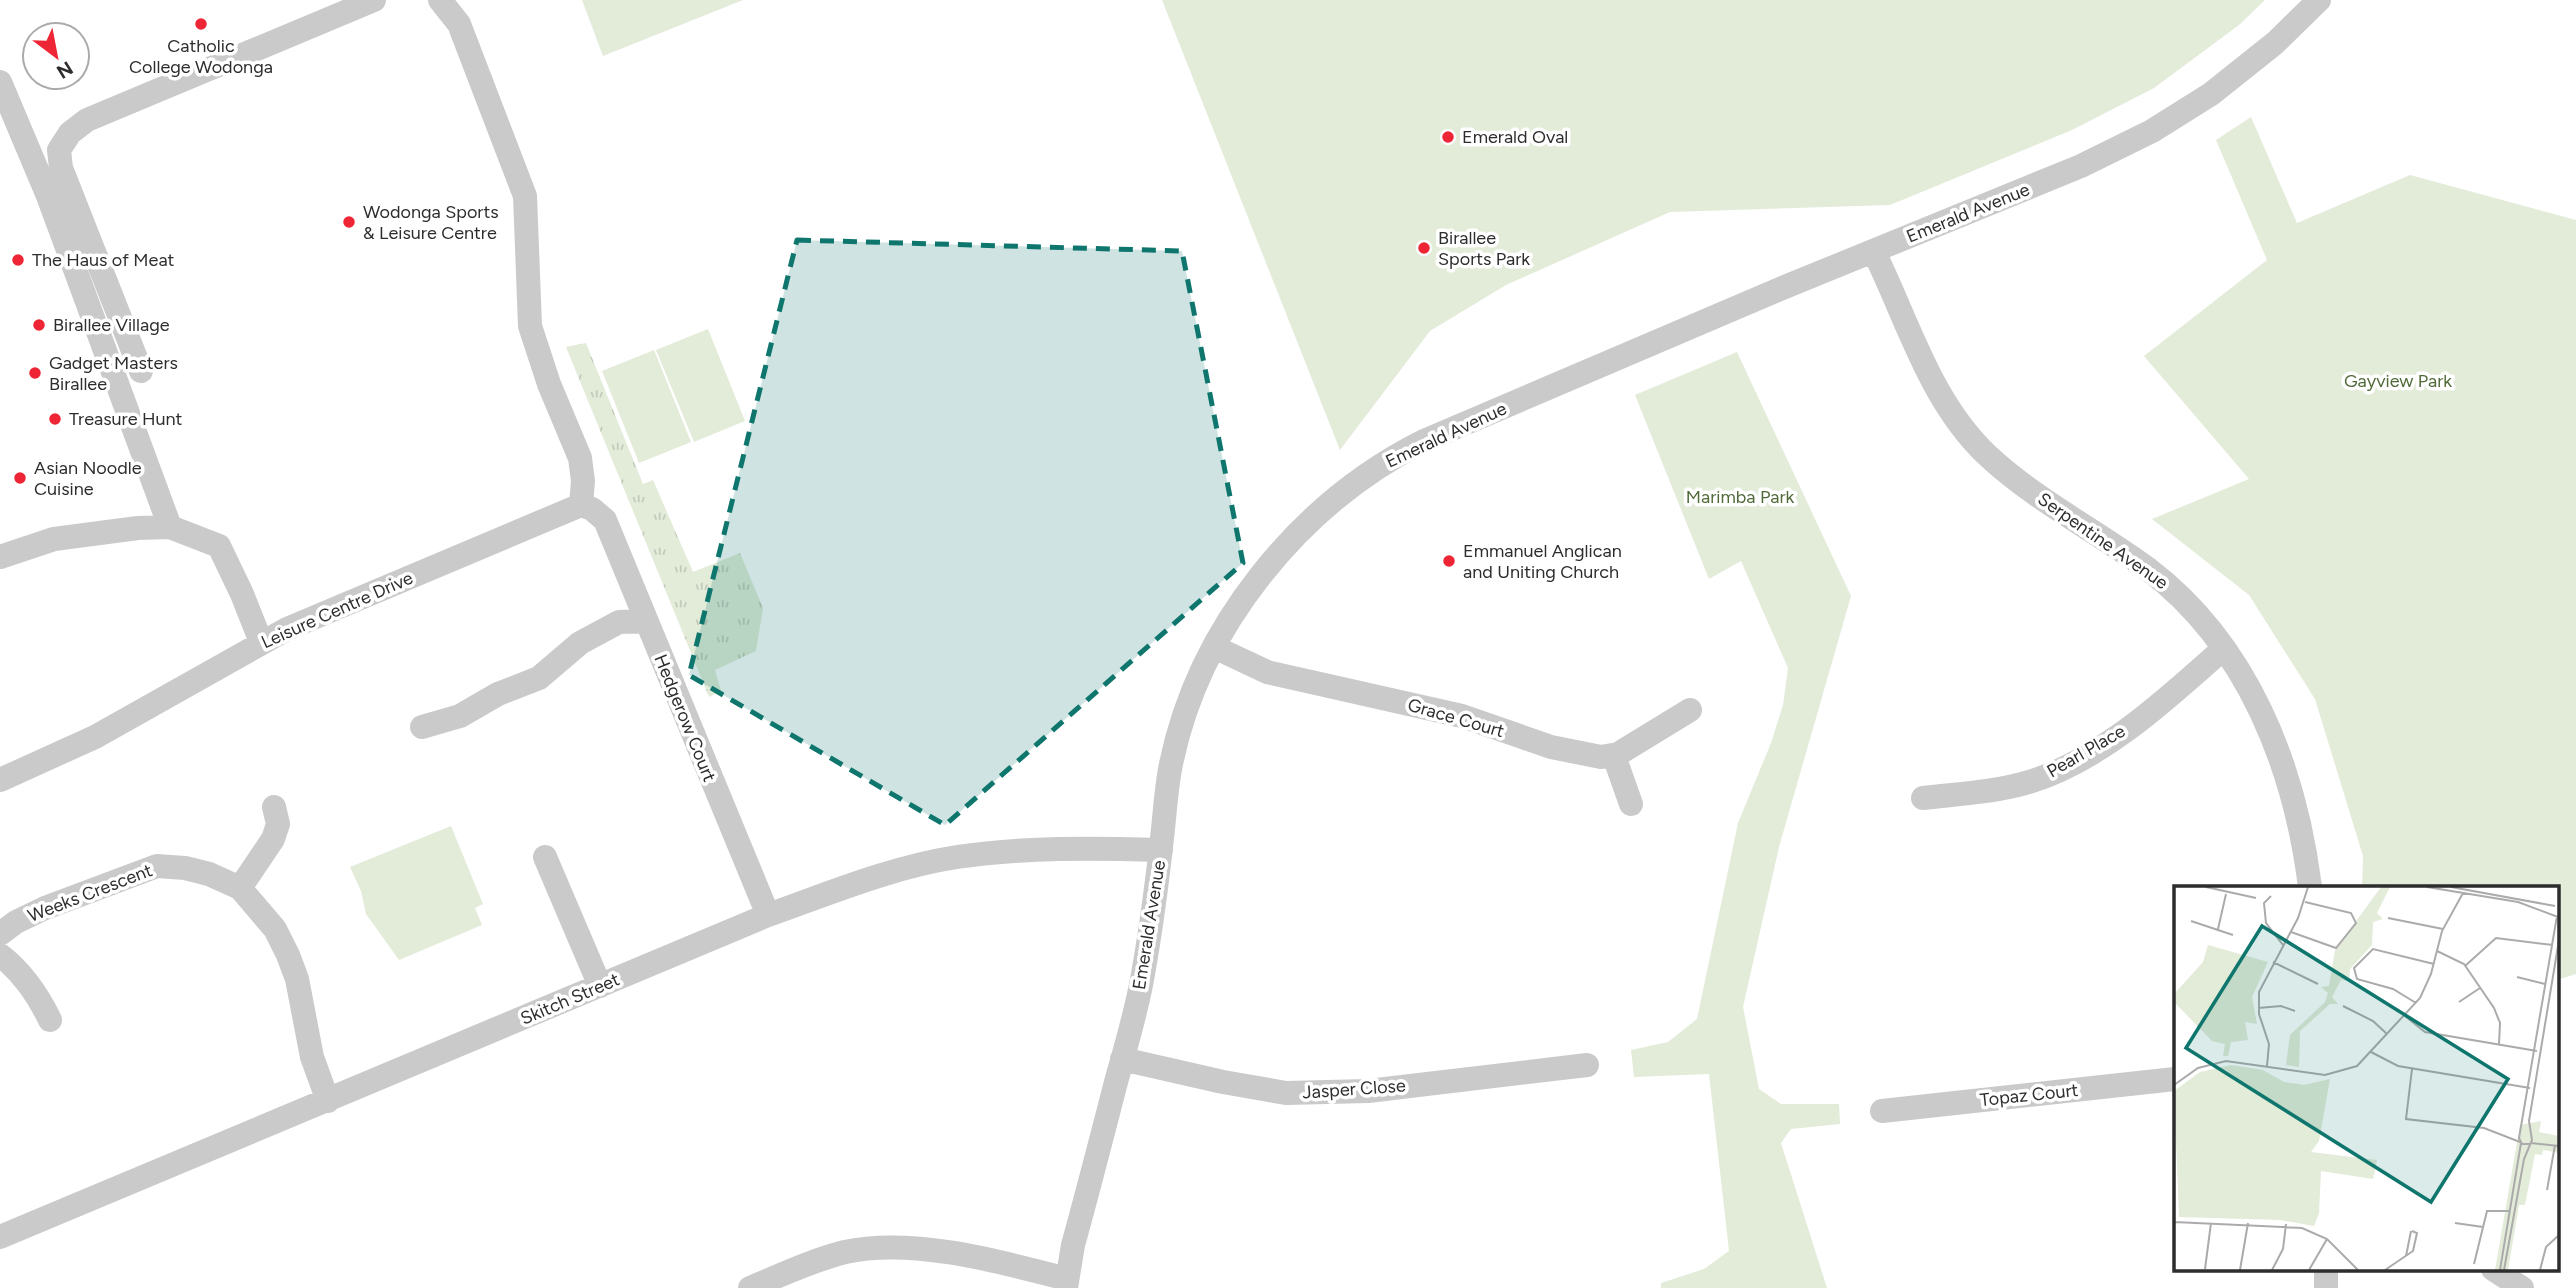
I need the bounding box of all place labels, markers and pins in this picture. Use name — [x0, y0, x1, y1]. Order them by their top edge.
marker: Catholic College Wodonga — [193, 16, 209, 32]
place label: Catholic College Wodonga — [129, 35, 273, 78]
place label: Emerald Oval — [1462, 126, 1568, 148]
marker: Emerald Oval — [1440, 129, 1456, 145]
place label: Wodonga Sports & Leisure Centre — [363, 201, 499, 244]
marker: Wodonga Sports & Leisure Centre — [341, 214, 357, 230]
place label: Birallee Sports Park — [1438, 227, 1530, 270]
marker: Birallee Sports Park — [1416, 240, 1432, 256]
place label: The Haus of Meat — [32, 249, 175, 271]
marker: The Haus of Meat — [10, 252, 26, 268]
place label: Birallee Village — [53, 314, 170, 336]
marker: Birallee Village — [31, 317, 47, 333]
place label: Gadget Masters Birallee — [49, 352, 178, 395]
marker: Gadget Masters Birallee — [27, 365, 43, 381]
place label: Treasure Hunt — [69, 408, 183, 430]
marker: Treasure Hunt — [47, 411, 63, 427]
place label: Asian Noodle Cuisine — [34, 457, 142, 500]
marker: Asian Noodle Cuisine — [12, 470, 28, 486]
place label: Emmanuel Anglican and Uniting Church — [1463, 540, 1622, 583]
marker: Emmanuel Anglican and Uniting Church — [1441, 553, 1457, 569]

